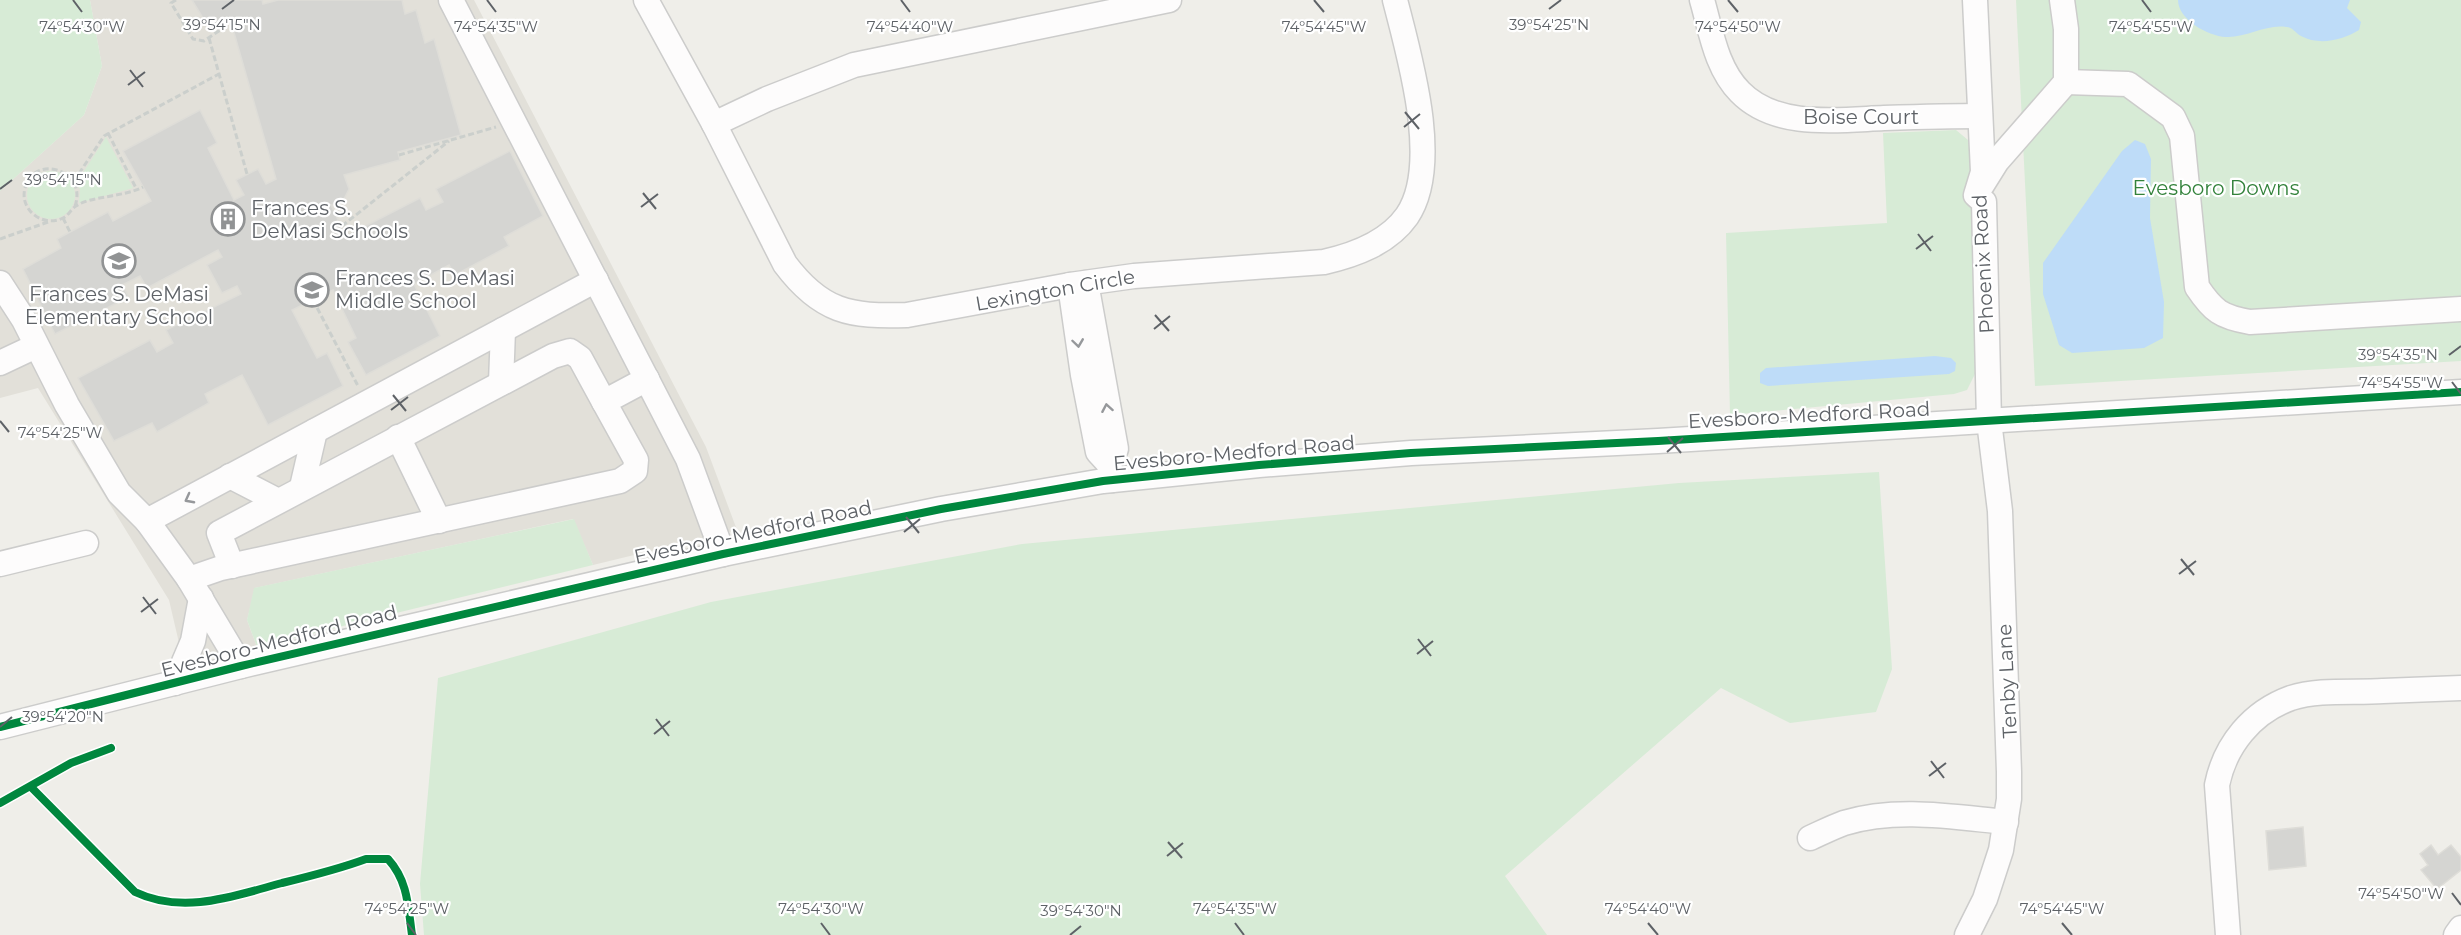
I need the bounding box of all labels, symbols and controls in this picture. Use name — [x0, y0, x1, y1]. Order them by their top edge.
text: 39°54'15"N — [183, 15, 261, 34]
text: 39°54'25"N — [1509, 15, 1589, 34]
text: 74°54'30"W — [39, 17, 125, 36]
text: 74°54'35"W — [454, 17, 538, 36]
text: 74°54'40"W — [867, 17, 953, 36]
text: 74°54'45"W — [1282, 17, 1367, 36]
text: 74°54'50"W — [1695, 17, 1781, 36]
text: 74°54'55"W — [2109, 17, 2193, 36]
street label: Boise Court — [1803, 105, 1919, 129]
text: 39°54'15"N — [24, 170, 102, 189]
park label: Evesboro Downs — [2133, 176, 2300, 200]
street label: Phoenix Road — [1967, 194, 1999, 334]
place label: Frances S. DeMasi Schools — [251, 196, 408, 243]
building icon: Frances S. DeMasi Schools — [210, 201, 246, 237]
school or university icon: Frances S. DeMasi Elementary School — [101, 243, 137, 279]
street label: Lexington Circle — [973, 264, 1137, 316]
place label: Frances S. DeMasi Middle School — [335, 266, 515, 313]
school or university icon: Frances S. DeMasi Middle School — [294, 272, 330, 308]
place label: Frances S. DeMasi Elementary School — [25, 282, 213, 329]
one-way arrow — [1072, 338, 1084, 347]
text: 39°54'35"N — [2358, 345, 2438, 364]
text: 74°54'55"W — [2359, 373, 2443, 392]
street label: Evesboro-Medford Road — [1687, 397, 1931, 433]
one-way arrow — [1101, 404, 1114, 414]
text: 74°54'25"W — [18, 423, 103, 442]
street label: Evesboro-Medford Road — [1112, 430, 1356, 476]
one-way arrow — [184, 492, 195, 503]
street label: Evesboro-Medford Road — [632, 495, 874, 569]
street label: Evesboro-Medford Road — [158, 600, 400, 682]
street label: Tenby Lane — [1992, 623, 2022, 739]
text: 39°54'20"N — [22, 707, 104, 726]
text: 74°54'50"W — [2358, 884, 2444, 903]
text: 74°54'25"W — [365, 899, 450, 918]
text: 74°54'30"W — [778, 899, 864, 918]
text: 74°54'35"W — [1193, 899, 1277, 918]
text: 74°54'40"W — [1605, 899, 1691, 918]
text: 74°54'45"W — [2020, 899, 2105, 918]
text: 39°54'30"N — [1040, 901, 1122, 920]

